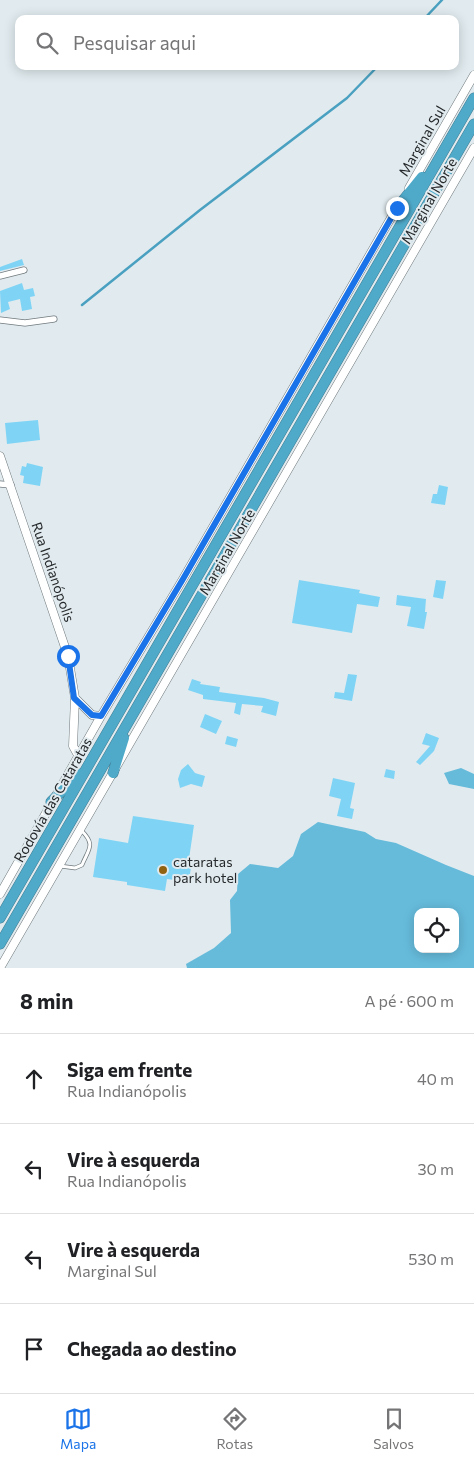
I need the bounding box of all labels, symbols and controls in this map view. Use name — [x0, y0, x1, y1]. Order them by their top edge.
search box — [15, 15, 459, 70]
icon: search — [33, 29, 61, 57]
text: Pesquisar aqui — [73, 31, 196, 54]
street label: Marginal Sul — [395, 102, 449, 179]
street label: Marginal Norte — [397, 155, 460, 247]
route end — [386, 197, 409, 220]
street label: Marginal Norte — [195, 506, 258, 598]
street label: Rua Indianópolis — [28, 520, 79, 624]
route start — [57, 645, 80, 668]
street label: Rodovía das Cataratas — [10, 734, 95, 865]
place label: cataratas park hotel — [173, 853, 237, 886]
marker: cataratas park hotel — [157, 864, 169, 876]
map controls — [414, 908, 459, 953]
button: locate — [414, 908, 459, 953]
text: 8 min — [20, 988, 73, 1013]
text: A pé · 600 m — [364, 991, 454, 1010]
text: Siga em frente — [67, 1058, 192, 1081]
icon: ahead — [20, 1065, 48, 1093]
text: 40 m — [417, 1069, 454, 1088]
text: Rua Indianópolis — [67, 1081, 187, 1100]
text: Vire à esquerda — [67, 1148, 200, 1171]
icon: left — [20, 1155, 48, 1183]
text: 30 m — [417, 1159, 454, 1178]
text: Rua Indianópolis — [67, 1171, 187, 1190]
text: Vire à esquerda — [67, 1238, 200, 1261]
icon: left — [20, 1245, 48, 1273]
text: 530 m — [408, 1249, 454, 1268]
text: Marginal Sul — [67, 1261, 157, 1280]
icon: arrive — [20, 1335, 48, 1363]
text: Chegada ao destino — [67, 1337, 237, 1360]
tab: Mapa — [60, 1405, 96, 1452]
tab: Rotas — [216, 1405, 253, 1452]
tab: Salvos — [373, 1405, 414, 1452]

